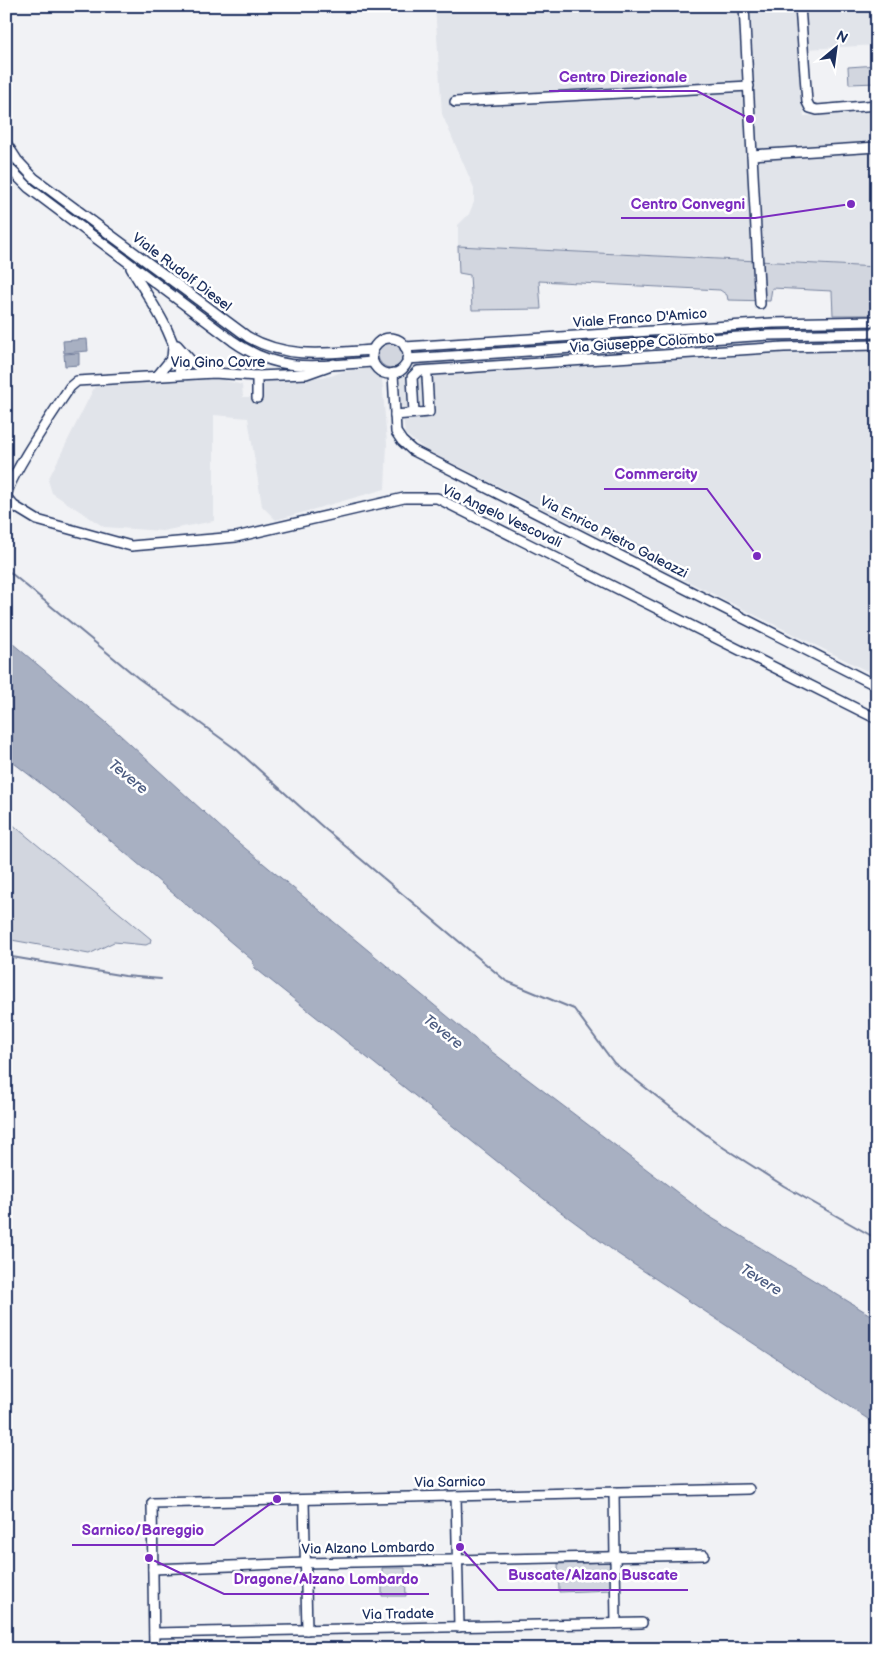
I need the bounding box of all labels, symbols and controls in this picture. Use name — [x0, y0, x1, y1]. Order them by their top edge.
north arrow — [810, 22, 860, 72]
text: N — [833, 27, 851, 47]
callout: Centro Direzionale — [549, 61, 697, 91]
text: Centro Direzionale — [559, 68, 687, 87]
callout: Centro Convegni — [621, 188, 755, 218]
text: Centro Convegni — [631, 195, 745, 214]
street label: Viale Rudolf Diesel — [129, 229, 235, 315]
street label: Viale Franco D'Amico — [572, 305, 708, 331]
street label: Via Giuseppe Colombo — [569, 329, 715, 357]
street label: Via Gino Covre — [171, 354, 265, 371]
callout: Commercity — [604, 459, 707, 489]
text: Commercity — [615, 465, 698, 484]
street label: Via Angelo Vescovali — [440, 481, 564, 551]
street label: Via Enrico Pietro Galeazzi — [537, 492, 691, 582]
water label: Tevere — [104, 755, 152, 799]
water label: Tevere — [419, 1011, 467, 1054]
water label: Tevere — [737, 1260, 786, 1300]
street label: Via Sarnico — [414, 1473, 486, 1491]
callout: Sarnico/Bareggio — [72, 1515, 214, 1545]
text: Sarnico/Bareggio — [82, 1521, 205, 1540]
street label: Via Alzano Lombardo — [301, 1538, 435, 1558]
callout: Buscate/Alzano Buscate — [498, 1560, 688, 1590]
callout: Dragone/Alzano Lombardo — [224, 1564, 429, 1594]
text: Buscate/Alzano Buscate — [508, 1566, 678, 1585]
text: Dragone/Alzano Lombardo — [233, 1570, 419, 1589]
street label: Via Tradate — [362, 1605, 434, 1623]

